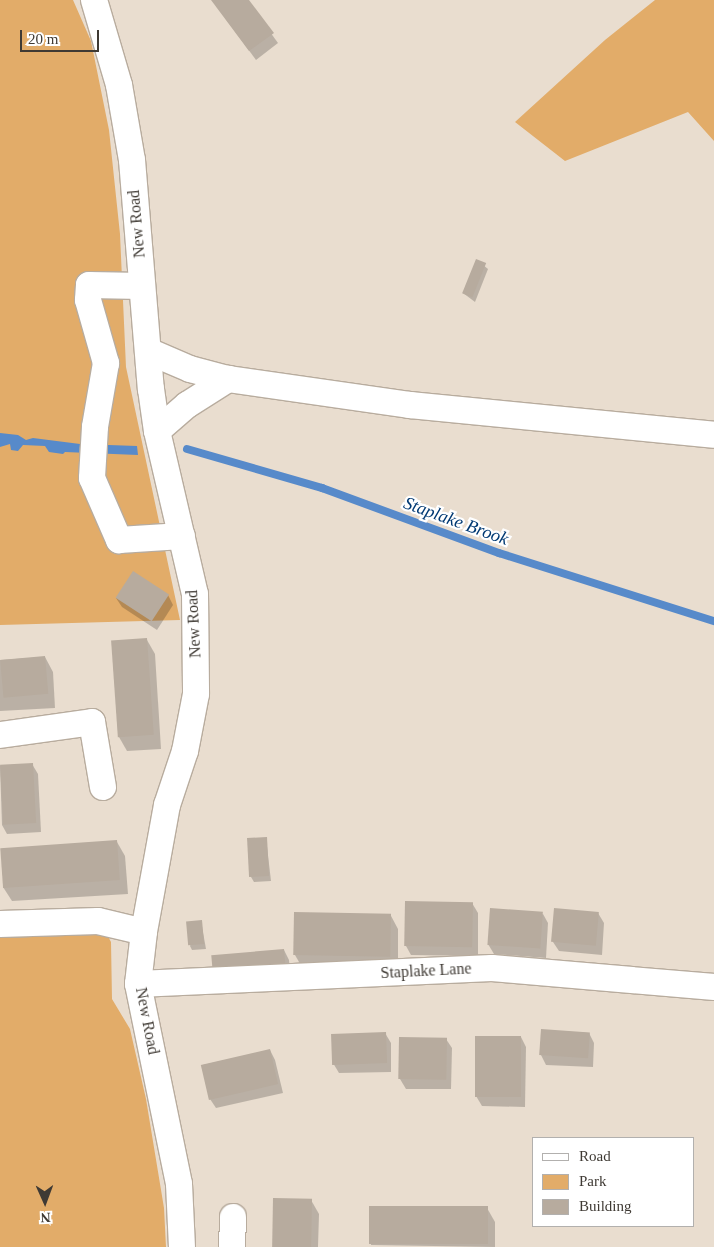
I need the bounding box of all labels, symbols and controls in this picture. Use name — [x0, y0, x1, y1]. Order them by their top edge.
scale bar — [22, 20, 101, 52]
text: 20 m — [28, 31, 58, 47]
street label: New Road — [124, 189, 150, 259]
water label: Staplake Brook — [401, 492, 511, 550]
street label: New Road — [183, 590, 205, 658]
street label: Staplake Lane — [380, 959, 472, 983]
street label: New Road — [131, 986, 163, 1056]
legend — [532, 1137, 694, 1227]
text: Road — [579, 1148, 611, 1164]
text: Park — [579, 1173, 607, 1189]
north arrow — [20, 1177, 70, 1227]
text: Building — [579, 1198, 632, 1214]
text: N — [40, 1210, 51, 1225]

